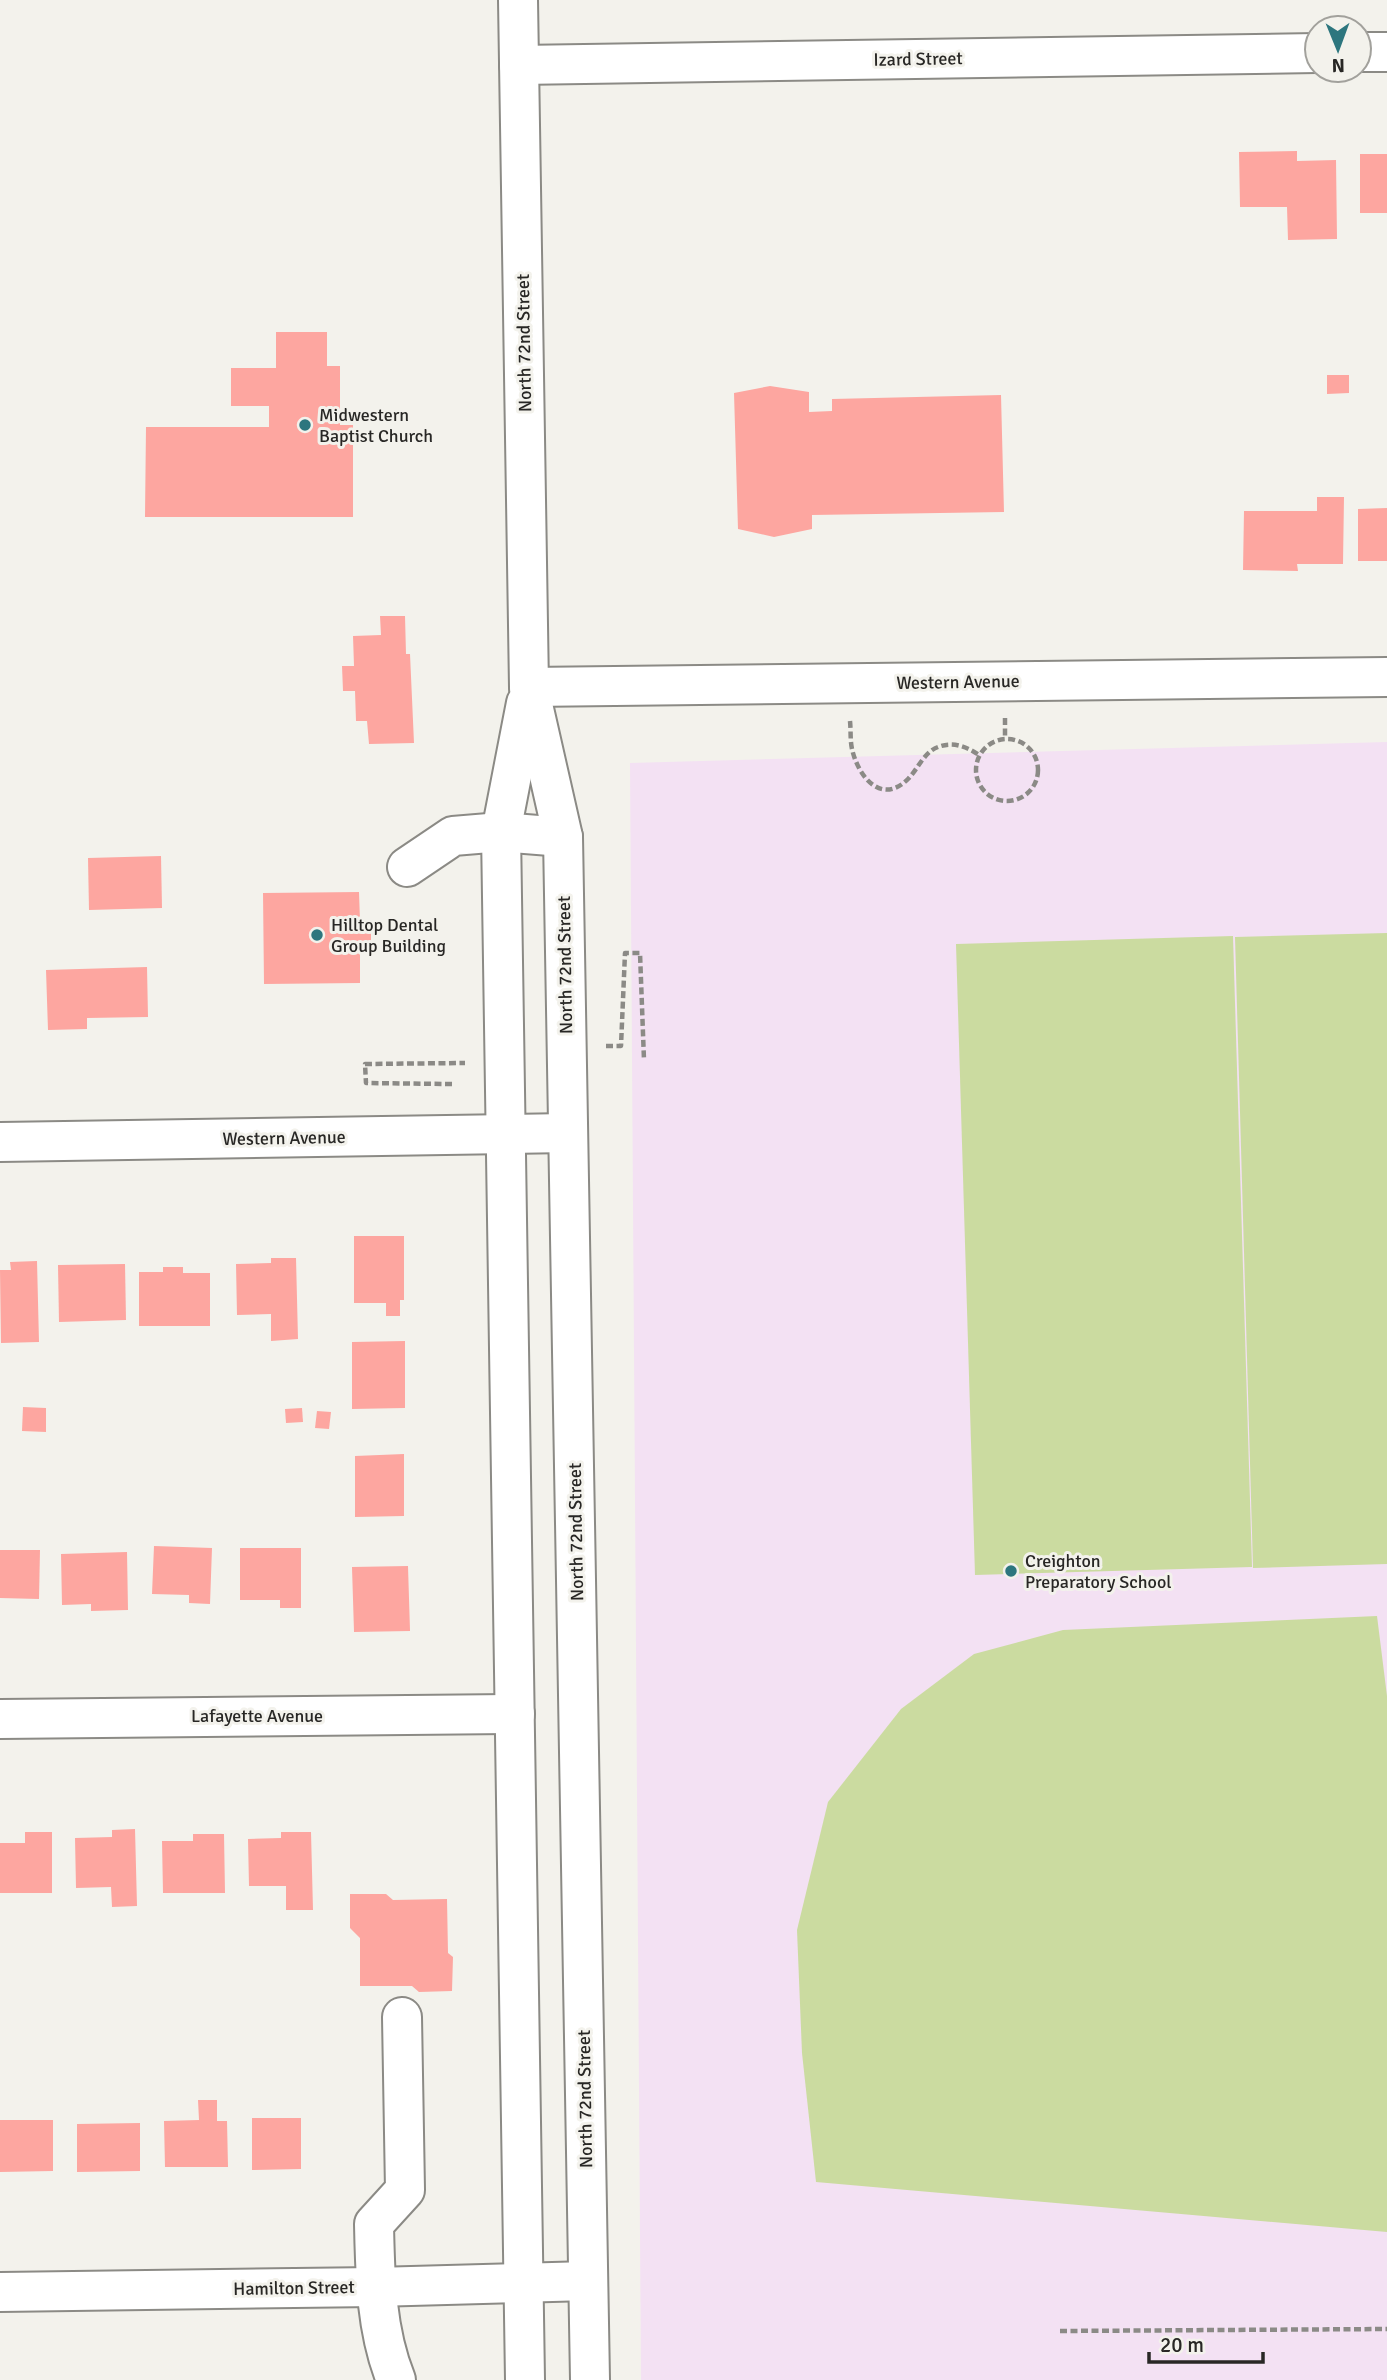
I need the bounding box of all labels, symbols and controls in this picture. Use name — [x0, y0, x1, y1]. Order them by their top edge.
north arrow — [1303, 14, 1373, 84]
street label: Izard Street — [873, 47, 963, 71]
text: N — [1331, 53, 1345, 77]
street label: North 72nd Street — [512, 274, 536, 412]
place label: Midwestern Baptist Church — [319, 404, 433, 447]
marker: Midwestern Baptist Church — [297, 417, 313, 433]
street label: Western Avenue — [896, 670, 1020, 694]
street label: North 72nd Street — [553, 896, 577, 1034]
place label: Hilltop Dental Group Building — [331, 914, 446, 957]
marker: Hilltop Dental Group Building — [309, 927, 325, 943]
street label: Western Avenue — [222, 1126, 346, 1150]
street label: North 72nd Street — [564, 1463, 588, 1601]
place label: Creighton Preparatory School — [1025, 1550, 1172, 1593]
marker: Creighton Preparatory School — [1003, 1563, 1019, 1579]
street label: Lafayette Avenue — [191, 1705, 323, 1727]
street label: North 72nd Street — [573, 2030, 597, 2168]
street label: Hamilton Street — [233, 2276, 355, 2300]
scale bar — [1149, 2320, 1263, 2364]
text: 20 m — [1160, 2332, 1204, 2358]

